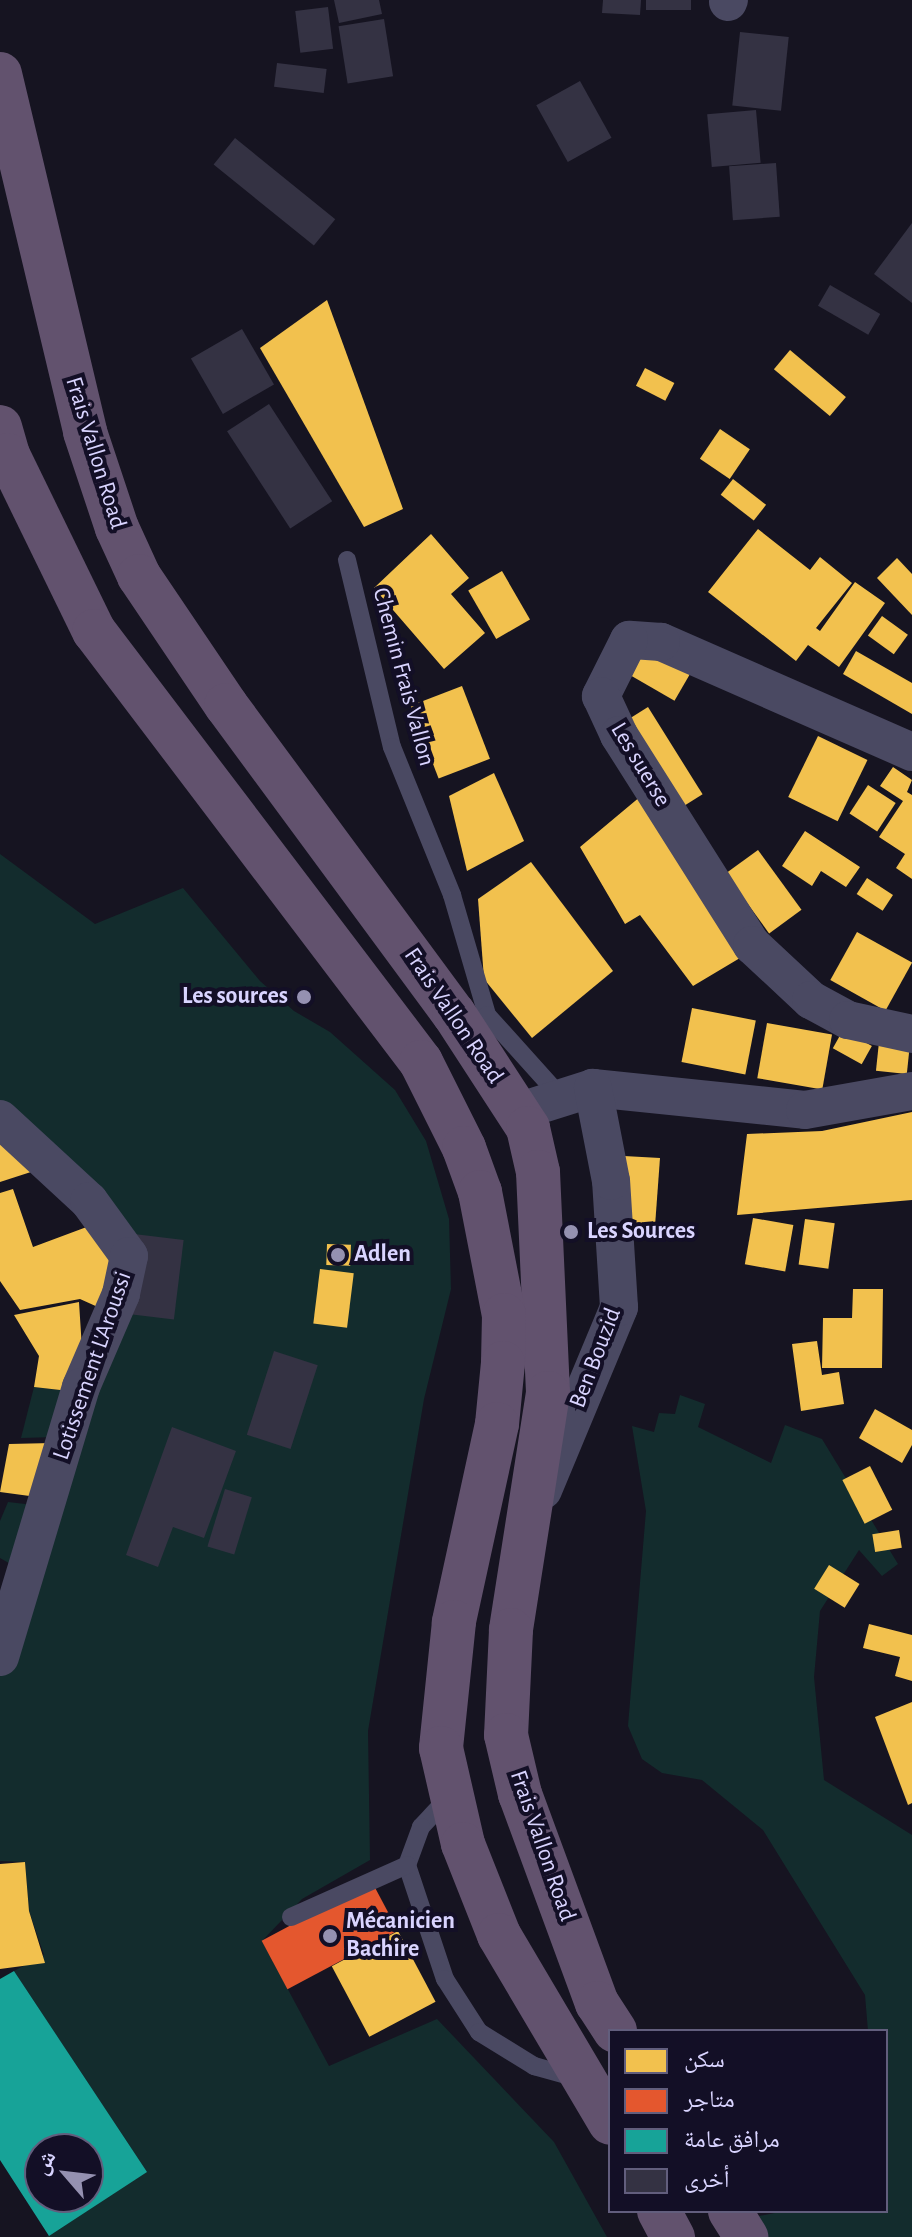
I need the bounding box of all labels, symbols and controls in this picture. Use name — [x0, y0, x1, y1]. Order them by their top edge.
street label: Frais Vallon Road — [58, 373, 132, 533]
street label: Chemin Frais Vallon — [365, 585, 441, 769]
street label: Les suerse — [604, 718, 676, 812]
street label: Frais Vallon Road — [397, 943, 509, 1089]
place label: Les sources — [182, 983, 288, 1011]
marker: Les sources — [295, 988, 313, 1006]
place label: Les Sources — [587, 1218, 695, 1246]
marker: Les Sources — [562, 1223, 580, 1241]
place label: Adlen — [354, 1241, 411, 1269]
marker: Adlen — [329, 1246, 347, 1264]
street label: Lotissement L'Aroussi — [47, 1268, 139, 1464]
street label: Ben Bouzid — [564, 1304, 628, 1412]
street label: Frais Vallon Road — [503, 1767, 581, 1925]
place label: Mécanicien Bachire — [346, 1908, 455, 1964]
marker: Mécanicien Bachire — [321, 1927, 339, 1945]
legend — [608, 2029, 888, 2213]
text: سكن — [684, 2048, 725, 2072]
text: متاجر — [684, 2088, 735, 2112]
text: مرافق عامة — [684, 2128, 780, 2152]
north arrow — [24, 2133, 104, 2213]
text: ش — [29, 2147, 60, 2178]
text: أخرى — [684, 2168, 730, 2192]

